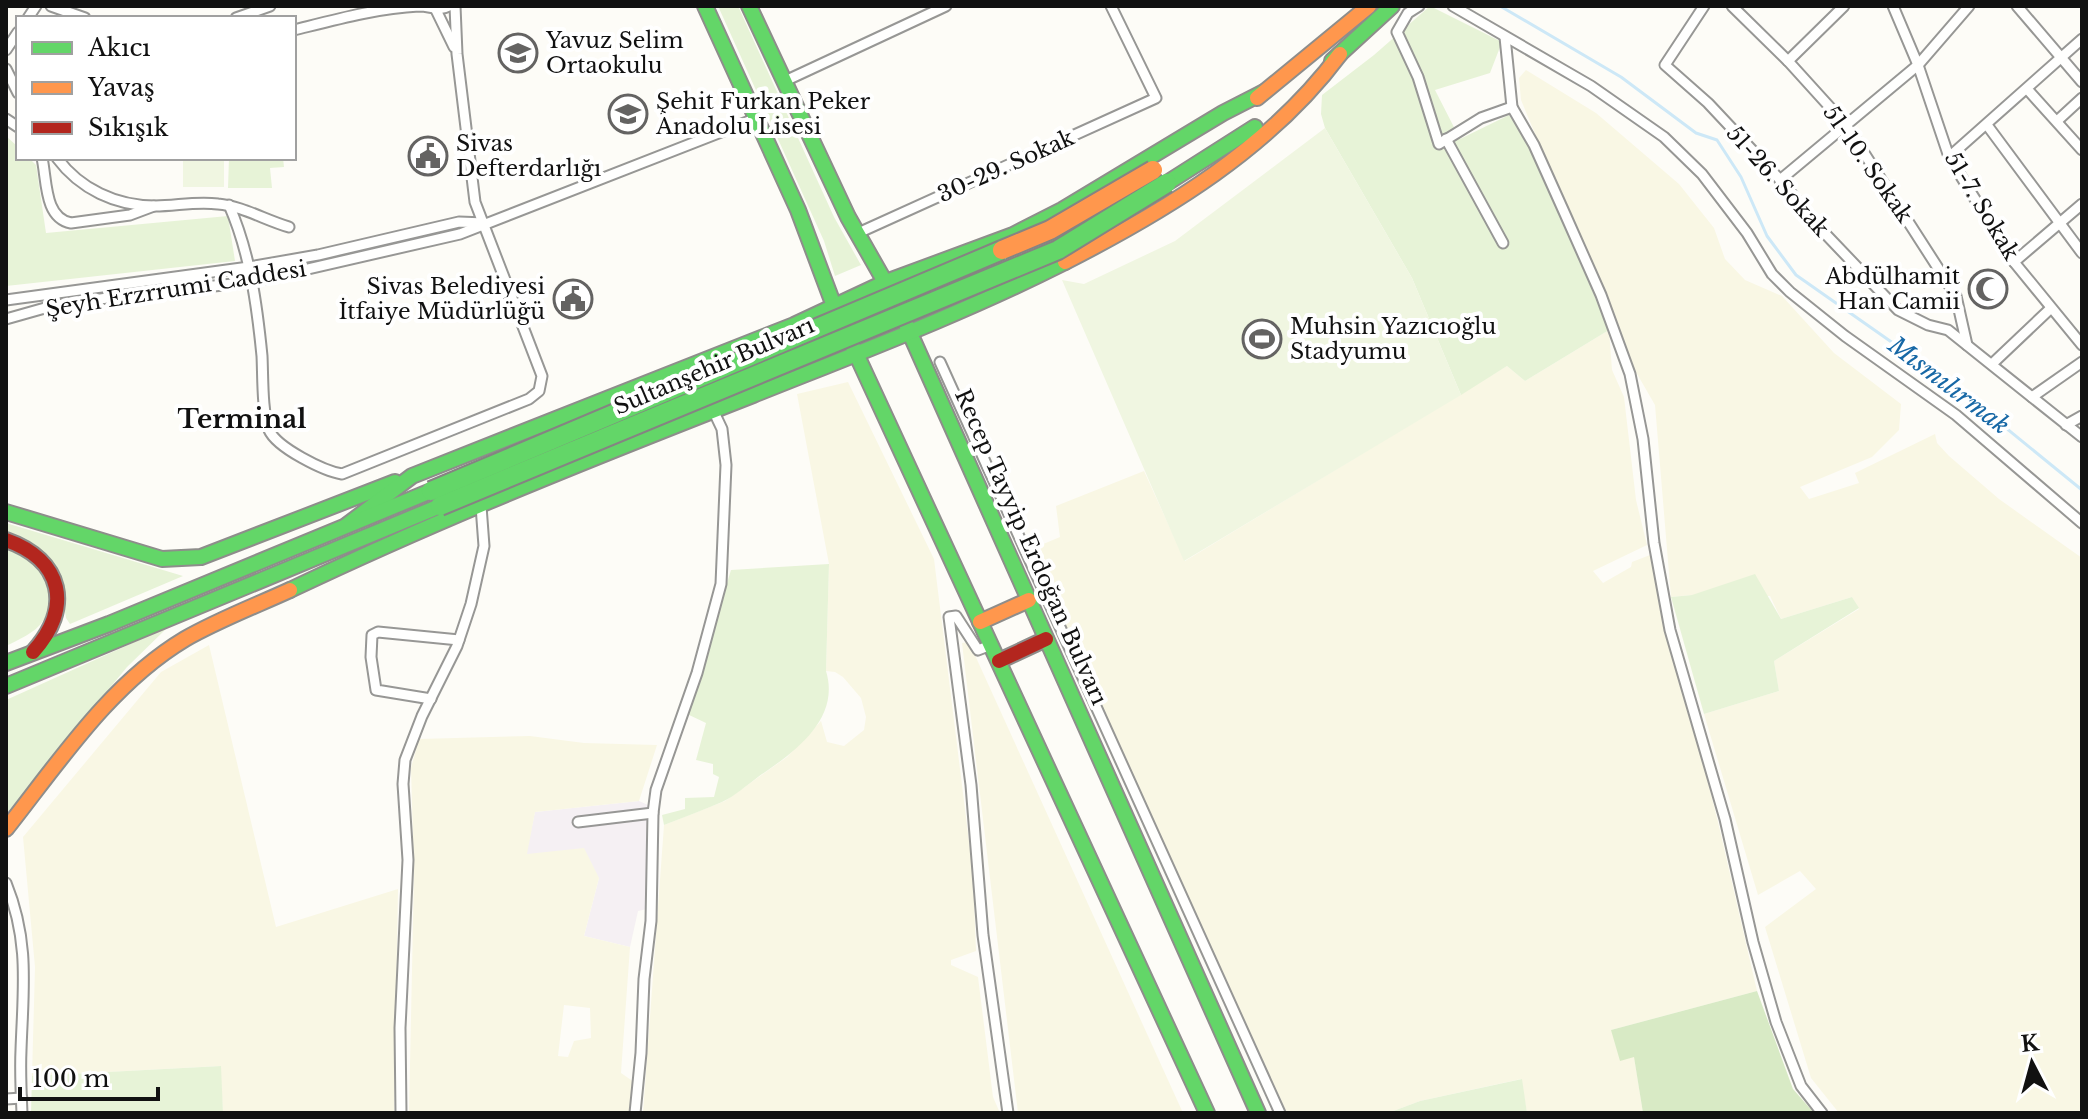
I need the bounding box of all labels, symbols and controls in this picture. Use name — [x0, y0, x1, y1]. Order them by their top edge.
legend — [16, 16, 296, 160]
place label: Yavuz Selim Ortaokulu — [545, 27, 684, 79]
school or university icon: Yavuz Selim Ortaokulu — [497, 32, 539, 74]
text: Akıcı — [87, 33, 151, 62]
text: Yavaş — [87, 73, 155, 102]
place label: Şehit Furkan Peker Anadolu Lisesi — [655, 88, 871, 140]
school or university icon: Şehit Furkan Peker Anadolu Lisesi — [607, 93, 649, 135]
street label: 51-10. Sokak — [1817, 100, 1919, 228]
text: Sıkışık — [88, 113, 169, 142]
street label: 51-26. Sokak — [1721, 120, 1835, 242]
street label: 30-29. Sokak — [934, 124, 1079, 208]
place label: Sivas Defterdarlığı — [456, 130, 602, 182]
public building icon: Sivas Defterdarlığı — [407, 135, 449, 177]
street label: 51-7. Sokak — [1939, 147, 2025, 266]
street label: Şeyh Erzrrumi Caddesi — [44, 255, 309, 323]
place label: Abdülhamit Han Camii — [1824, 263, 1961, 315]
mosque icon: Abdülhamit Han Camii — [1967, 268, 2009, 310]
place label: Sivas Belediyesi İtfaiye Müdürlüğü — [339, 273, 545, 325]
public building icon: Sivas Belediyesi İtfaiye Müdürlüğü — [552, 278, 594, 320]
street label: Sultanşehir Bulvarı — [610, 311, 819, 420]
place label: Muhsin Yazıcıoğlu Stadyumu — [1290, 313, 1496, 365]
sports icon: Muhsin Yazıcıoğlu Stadyumu — [1241, 318, 1283, 360]
water label: Mısmılırmak — [1882, 330, 2015, 440]
street label: Recep Tayyip Erdoğan Bulvarı — [949, 385, 1113, 710]
district label: Terminal — [178, 403, 306, 435]
north arrow — [1992, 1023, 2072, 1103]
text: K — [2020, 1029, 2041, 1058]
scale bar — [20, 1051, 158, 1101]
text: 100 m — [32, 1064, 110, 1093]

